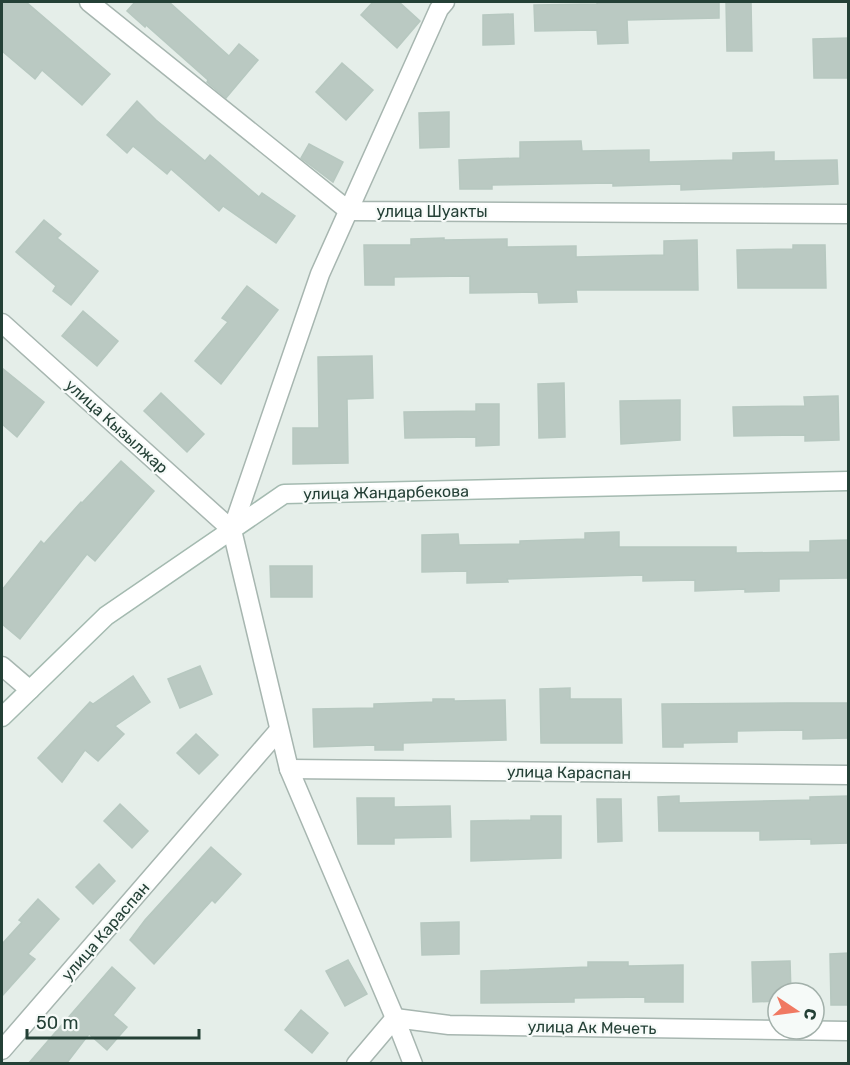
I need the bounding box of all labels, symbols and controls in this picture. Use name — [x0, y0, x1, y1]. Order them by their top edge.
street label: улица Шуакты — [377, 202, 487, 221]
street label: улица Кызылжар — [61, 375, 172, 477]
street label: улица Жандарбекова — [303, 482, 469, 503]
street label: улица Караспан — [507, 762, 631, 783]
street label: улица Караспан — [57, 878, 153, 984]
north arrow — [766, 981, 826, 1041]
scale bar — [27, 1002, 200, 1040]
text: С — [800, 1007, 821, 1022]
text: 50 m — [36, 1012, 79, 1034]
street label: улица Ак Мечеть — [527, 1017, 657, 1038]

